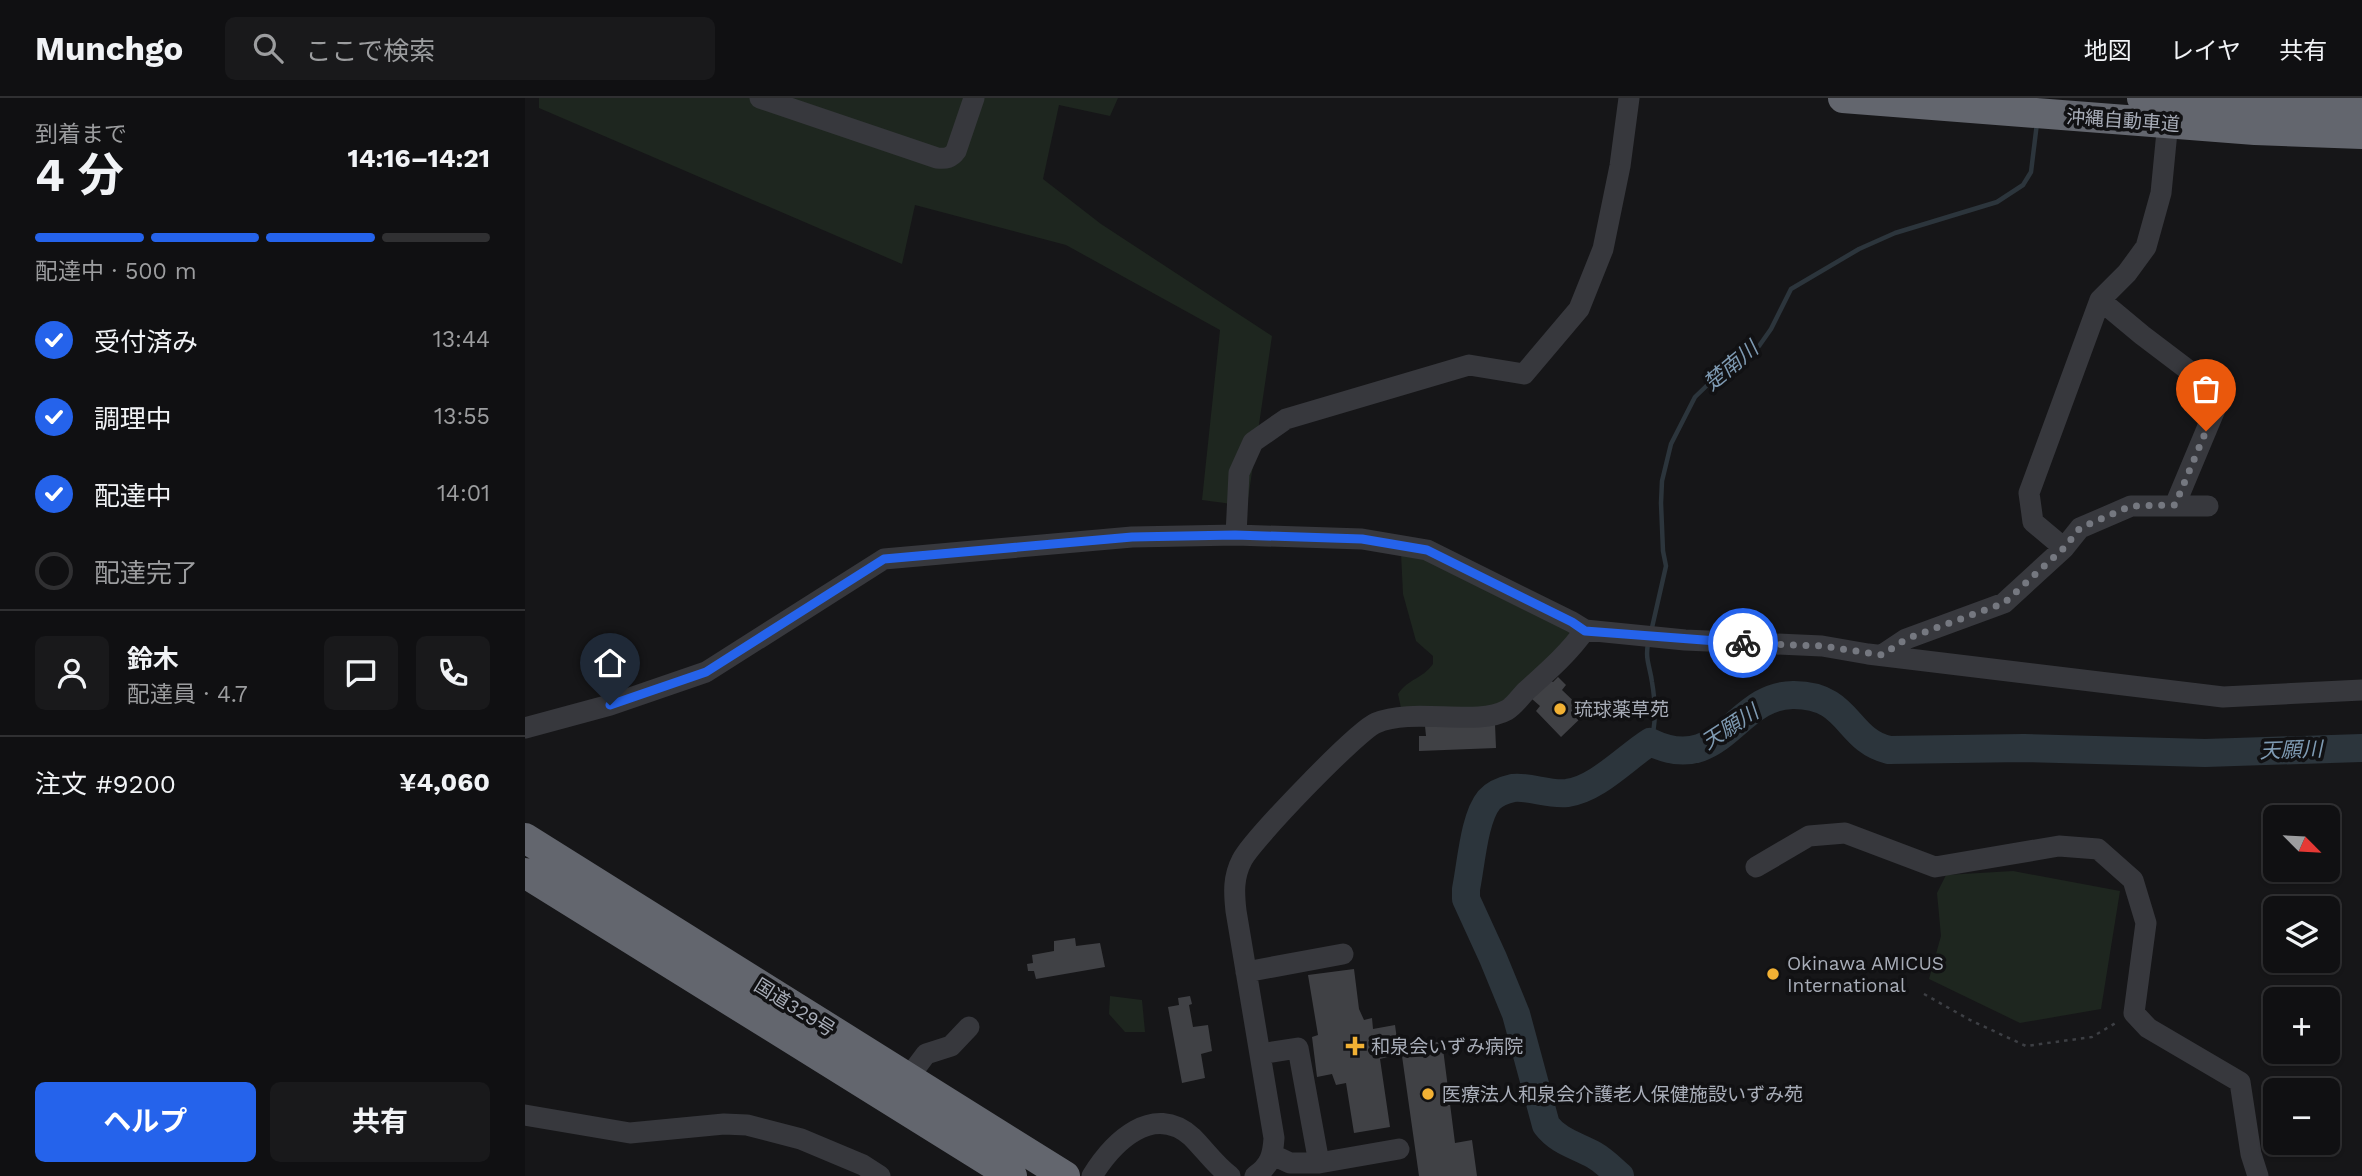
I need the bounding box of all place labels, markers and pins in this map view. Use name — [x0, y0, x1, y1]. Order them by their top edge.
pin — [2176, 359, 2236, 431]
pin — [580, 633, 640, 705]
place label: 琉球薬草苑 — [1574, 698, 1669, 721]
marker: 琉球薬草苑 — [1552, 701, 1568, 717]
place label: Okinawa AMICUS International — [1787, 952, 1944, 997]
marker: Okinawa AMICUS International — [1765, 966, 1781, 982]
place label: 和泉会いずみ病院 — [1371, 1035, 1523, 1058]
marker: 和泉会いずみ病院 — [1345, 1036, 1365, 1056]
place label: 医療法人和泉会介護老人保健施設いずみ苑 — [1442, 1083, 1803, 1106]
marker: 医療法人和泉会介護老人保健施設いずみ苑 — [1420, 1086, 1436, 1102]

